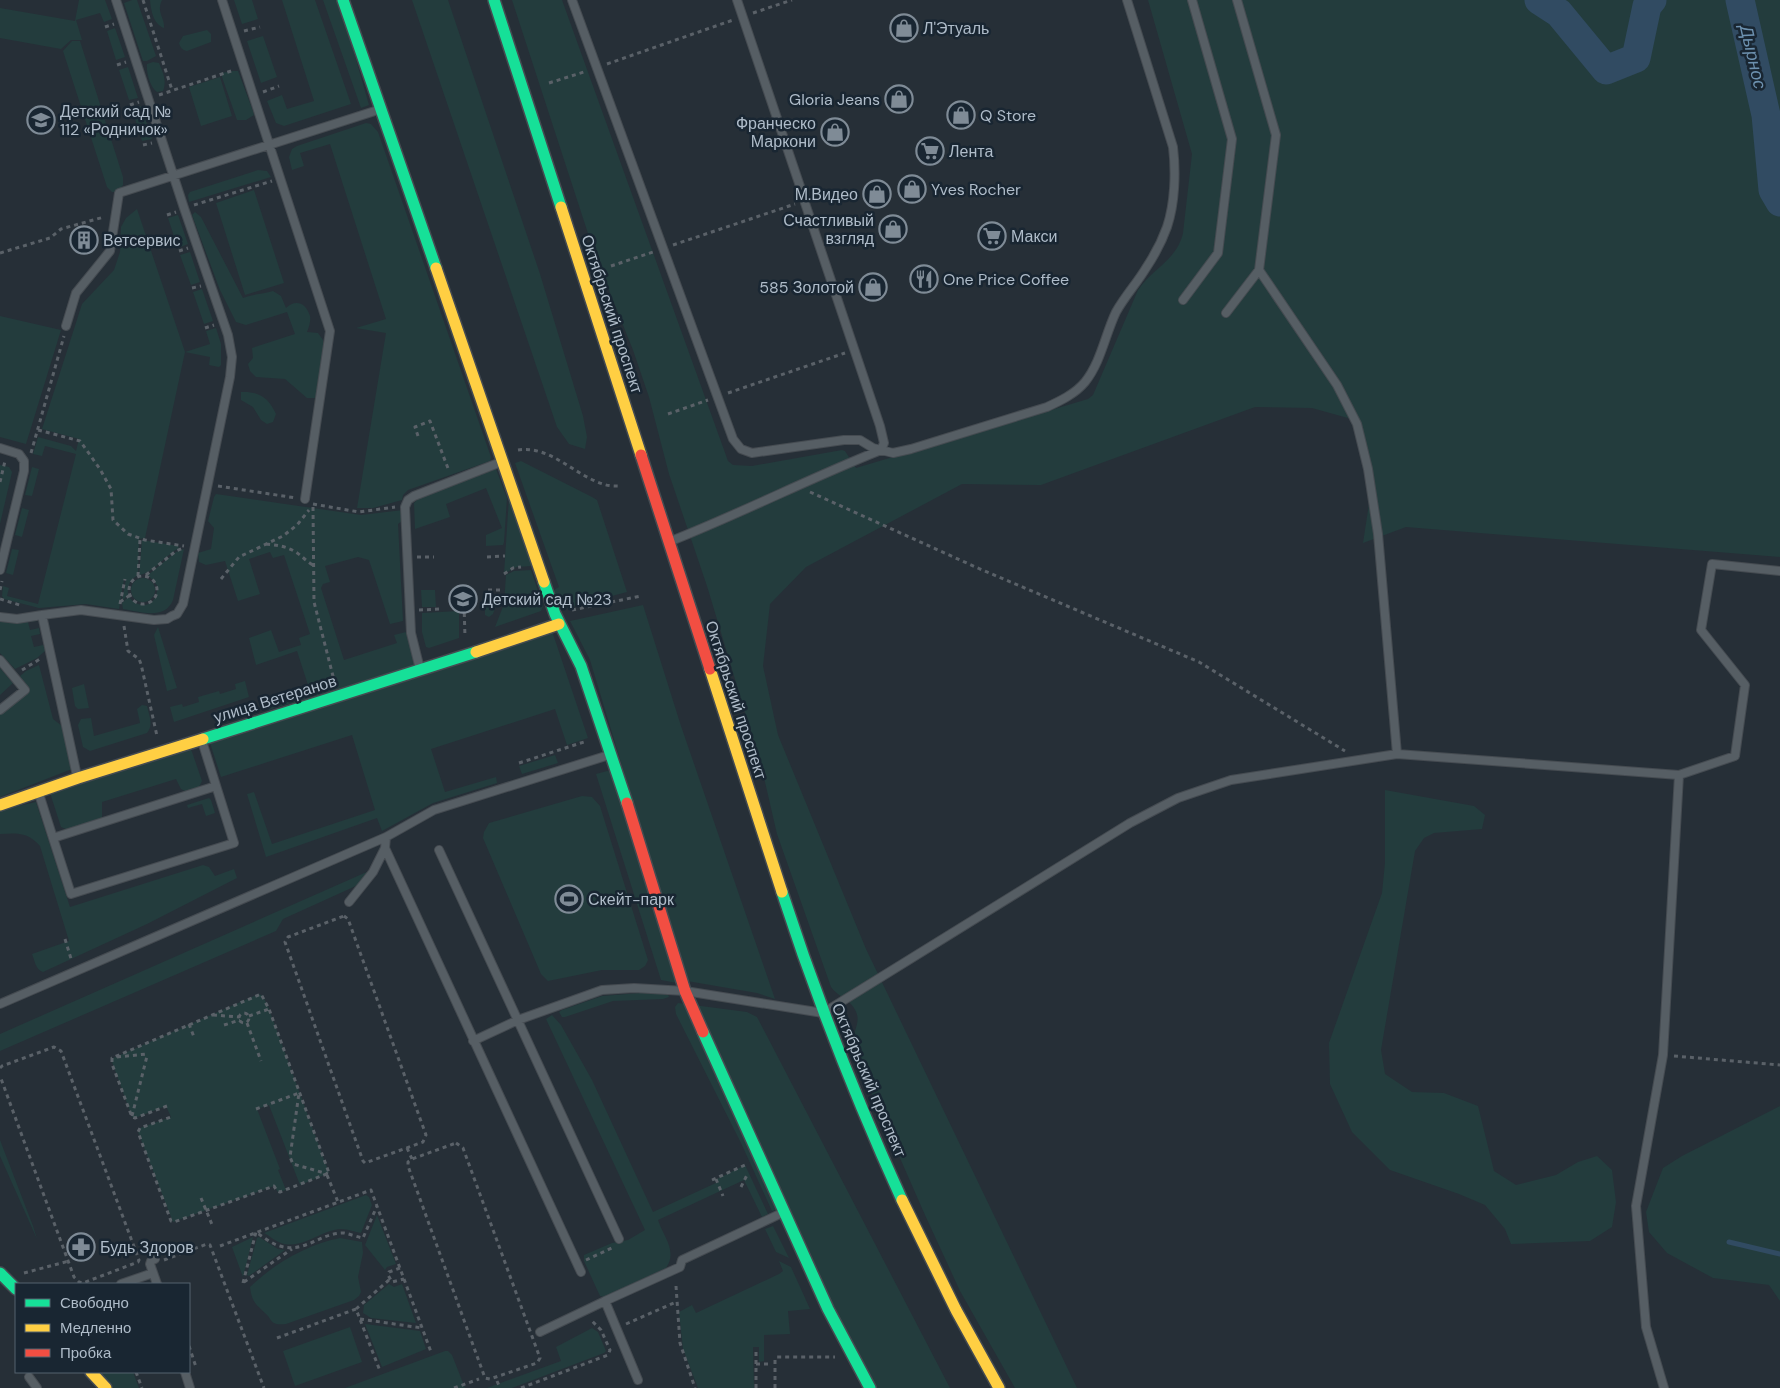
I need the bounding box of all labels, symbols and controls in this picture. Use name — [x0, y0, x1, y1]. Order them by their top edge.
shop icon: Л'Этуаль — [889, 13, 919, 43]
place label: Л'Этуаль — [923, 18, 989, 39]
water label: Дырнос — [1734, 21, 1772, 91]
shop icon: Gloria Jeans — [884, 84, 914, 114]
place label: Gloria Jeans — [789, 89, 880, 110]
shop icon: Q Store — [946, 100, 976, 130]
place label: Детский сад № 112 «Родничок» — [60, 101, 171, 140]
school or university icon: Детский сад № 112 «Родничок» — [26, 105, 56, 135]
place label: Q Store — [980, 105, 1036, 126]
place label: Франческо Маркони — [736, 113, 816, 152]
shop icon: Франческо Маркони — [820, 117, 850, 147]
supermarket icon: Лента — [915, 136, 945, 166]
place label: Лента — [949, 141, 993, 162]
shop icon: Yves Rocher — [897, 174, 927, 204]
shop icon: М.Видео — [862, 179, 892, 209]
place label: Yves Rocher — [931, 179, 1021, 200]
place label: М.Видео — [795, 184, 858, 205]
place label: Счастливый взгляд — [783, 210, 875, 249]
shop icon: Счастливый взгляд — [878, 214, 908, 244]
supermarket icon: Макси — [977, 221, 1007, 251]
building icon: Ветсервис — [69, 225, 99, 255]
place label: Макси — [1011, 226, 1058, 247]
place label: Ветсервис — [103, 230, 180, 251]
street label: Октябрьский проспект — [576, 232, 648, 397]
restaurant icon: One Price Coffee — [909, 264, 939, 294]
place label: One Price Coffee — [943, 269, 1069, 290]
shop icon: 585 Золотой — [858, 272, 888, 302]
place label: 585 Золотой — [759, 277, 854, 298]
school or university icon: Детский сад №23 — [448, 584, 478, 614]
place label: Детский сад №23 — [482, 589, 612, 610]
street label: Октябрьский проспект — [700, 618, 772, 783]
street label: улица Ветеранов — [211, 670, 339, 728]
sports icon: Скейт-парк — [554, 884, 584, 914]
place label: Скейт-парк — [588, 889, 675, 910]
street label: Октябрьский проспект — [827, 1000, 911, 1161]
pharmacy icon: Будь Здоров — [66, 1232, 96, 1262]
place label: Будь Здоров — [100, 1237, 194, 1258]
legend — [15, 1283, 190, 1373]
text: Свободно — [60, 1293, 129, 1313]
text: Медленно — [60, 1318, 131, 1338]
text: Пробка — [60, 1343, 112, 1363]

